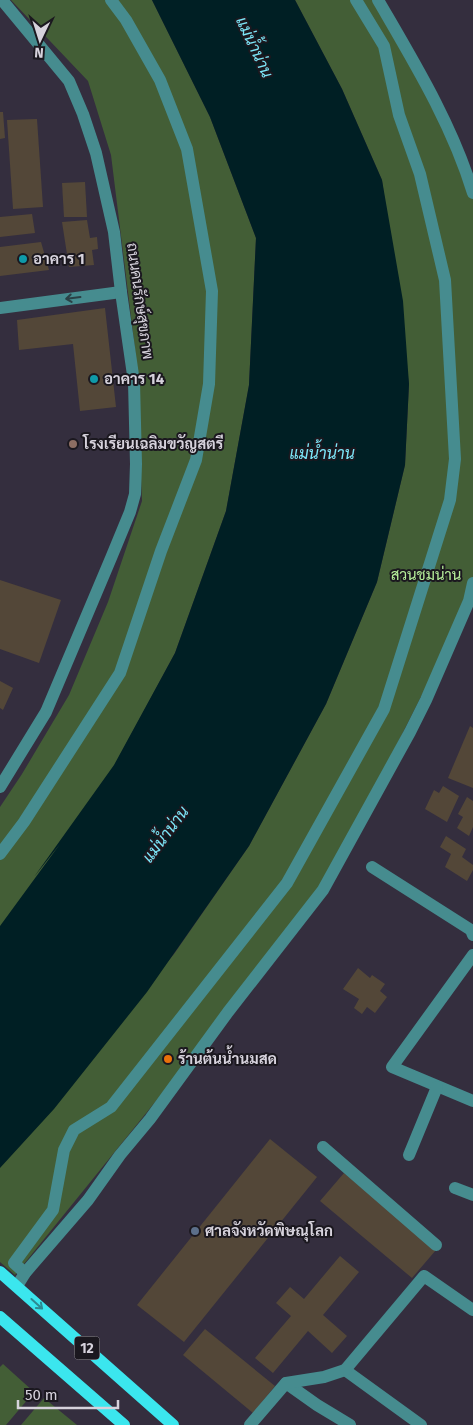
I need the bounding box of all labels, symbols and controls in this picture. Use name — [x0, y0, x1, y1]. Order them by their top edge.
water label: แม่น้ำน่าน — [232, 12, 281, 81]
north arrow — [15, 15, 65, 65]
text: N — [34, 44, 44, 61]
street label: ถนนคนรักษ์สุขภาพ — [121, 241, 158, 361]
place label: อาคาร 1 — [33, 250, 85, 268]
marker: อาคาร 1 — [17, 253, 29, 265]
one-way arrow — [65, 294, 81, 304]
place label: อาคาร 14 — [104, 370, 165, 388]
marker: อาคาร 14 — [88, 373, 100, 385]
place label: โรงเรียนเฉลิมขวัญสตรี — [82, 433, 224, 453]
marker: โรงเรียนเฉลิมขวัญสตรี — [67, 438, 79, 450]
water label: แม่น้ำน่าน — [289, 439, 355, 463]
park label: สวนชมน่าน — [391, 565, 461, 584]
water label: แม่น้ำน่าน — [134, 800, 193, 866]
place label: ร้านต้นน้ำนมสด — [178, 1045, 277, 1068]
marker: ร้านต้นน้ำนมสด — [162, 1053, 174, 1065]
place label: ศาลจังหวัดพิษณุโลก — [205, 1220, 333, 1242]
marker: ศาลจังหวัดพิษณุโลก — [189, 1225, 201, 1237]
one-way arrow — [31, 1298, 44, 1310]
road number: 12 — [74, 1336, 100, 1360]
scale bar — [18, 1378, 118, 1410]
text: 50 m — [25, 1386, 58, 1404]

